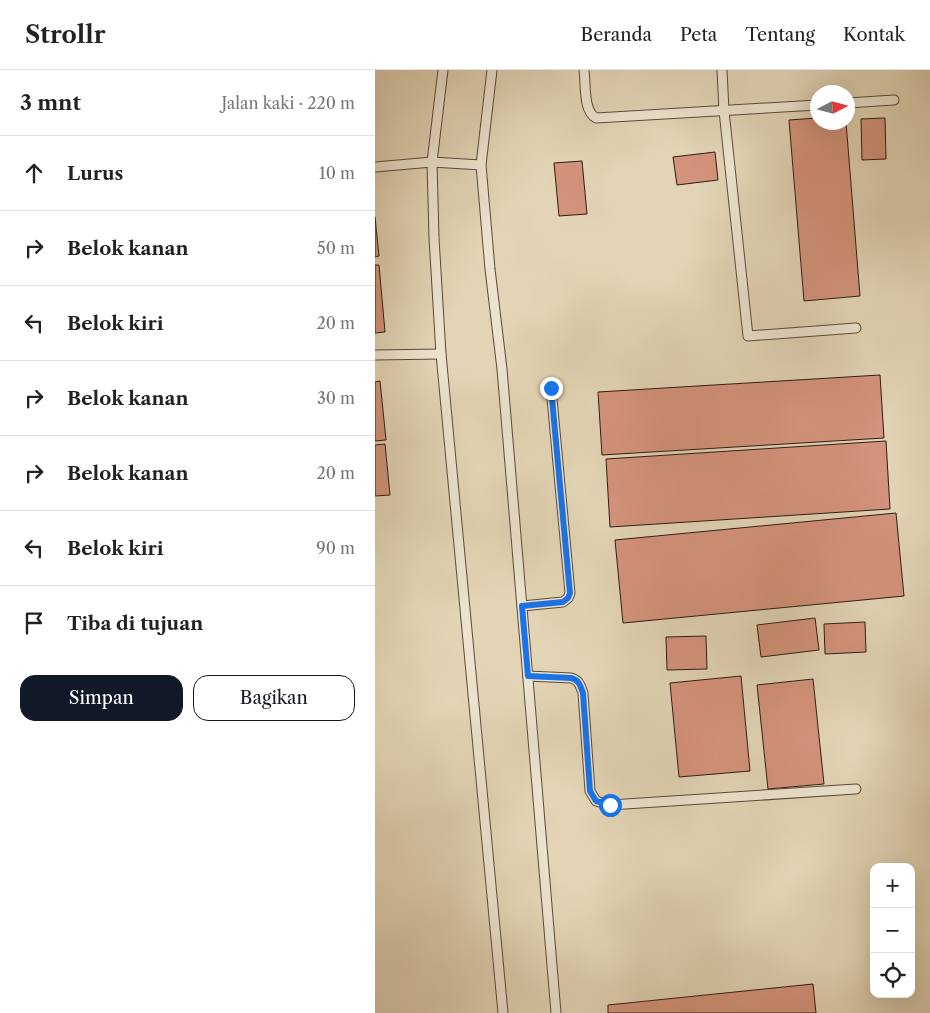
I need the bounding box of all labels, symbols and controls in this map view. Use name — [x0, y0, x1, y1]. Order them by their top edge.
text: Strollr — [25, 20, 105, 49]
text: Beranda — [581, 24, 652, 46]
text: Peta — [680, 24, 717, 46]
text: Tentang — [745, 24, 815, 46]
text: Kontak — [843, 24, 905, 46]
north arrow — [810, 85, 855, 130]
text: 3 mnt — [20, 90, 81, 115]
text: Jalan kaki · 220 m — [221, 93, 355, 113]
icon: ahead — [20, 159, 48, 187]
text: Lurus — [67, 162, 123, 185]
text: 10 m — [319, 163, 355, 183]
icon: right — [20, 234, 48, 262]
text: Belok kanan — [67, 237, 189, 260]
text: 50 m — [317, 238, 355, 258]
icon: left — [20, 309, 48, 337]
text: Belok kiri — [67, 312, 164, 335]
text: 20 m — [316, 313, 355, 333]
route end — [540, 377, 563, 400]
icon: right — [20, 384, 48, 412]
text: Belok kanan — [67, 387, 189, 410]
text: 30 m — [317, 388, 355, 408]
icon: right — [20, 459, 48, 487]
text: Belok kanan — [67, 462, 189, 485]
text: 20 m — [316, 463, 355, 483]
icon: left — [20, 534, 48, 562]
text: Belok kiri — [67, 537, 164, 560]
text: 90 m — [316, 538, 355, 558]
icon: arrive — [20, 609, 48, 637]
text: Tiba di tujuan — [67, 612, 203, 635]
button: Simpan — [20, 675, 183, 721]
button: Bagikan — [193, 675, 355, 721]
route start — [599, 794, 622, 817]
map controls — [870, 863, 915, 998]
button: + — [870, 863, 915, 908]
button: − — [870, 908, 915, 953]
button: locate — [870, 953, 915, 998]

